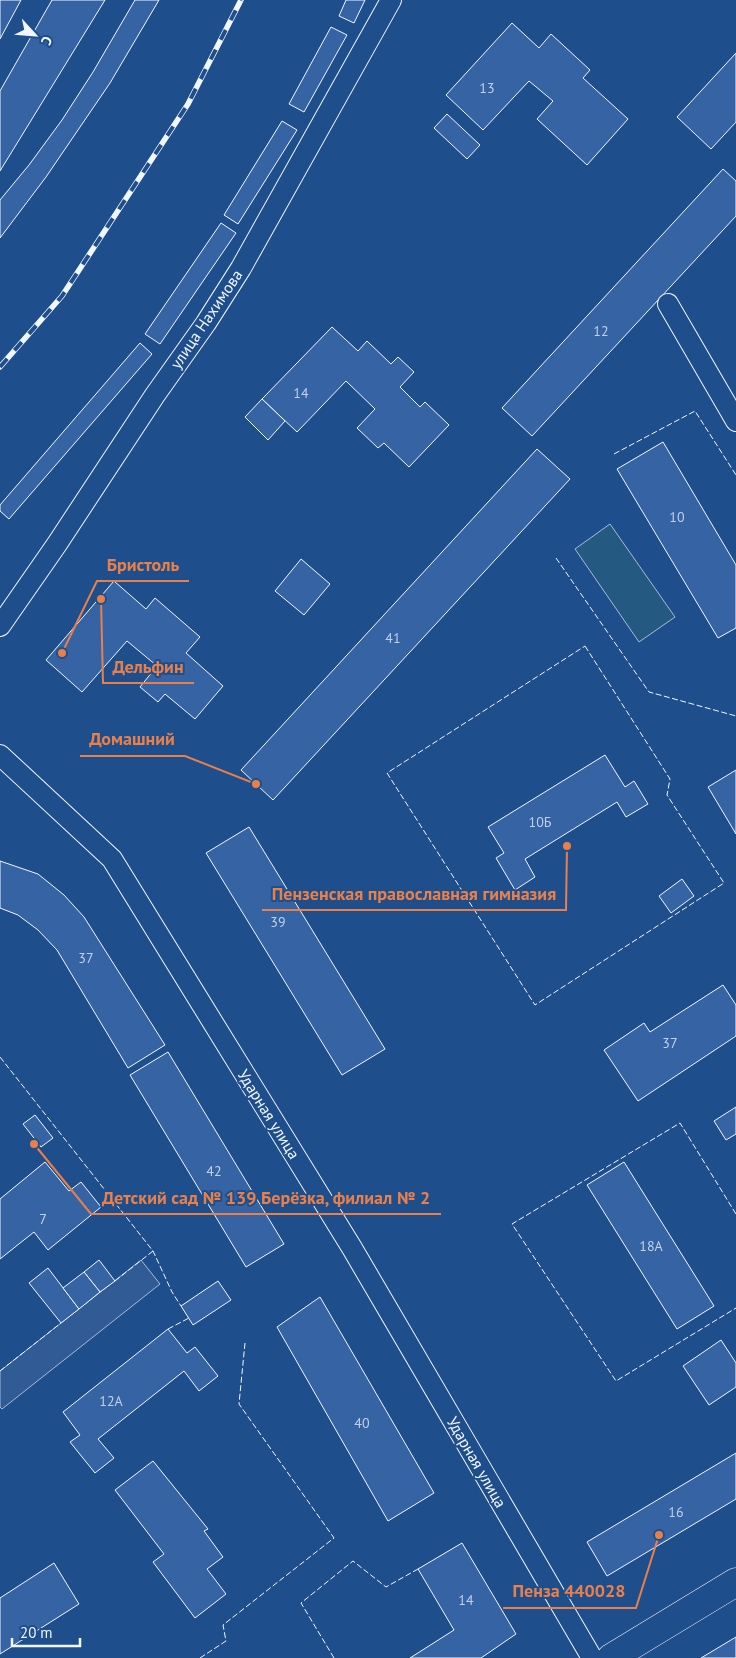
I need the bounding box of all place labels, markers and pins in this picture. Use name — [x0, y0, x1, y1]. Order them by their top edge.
callout: Бристоль — [97, 548, 189, 581]
callout: Дельфин — [103, 650, 194, 683]
callout: Домашний — [80, 723, 185, 756]
callout: Пензенская православная гимназия — [262, 877, 566, 910]
callout: Детский сад № 139 Берёзка, филиал № 2 — [91, 1181, 441, 1214]
callout: Пенза 440028 — [503, 1575, 636, 1608]

